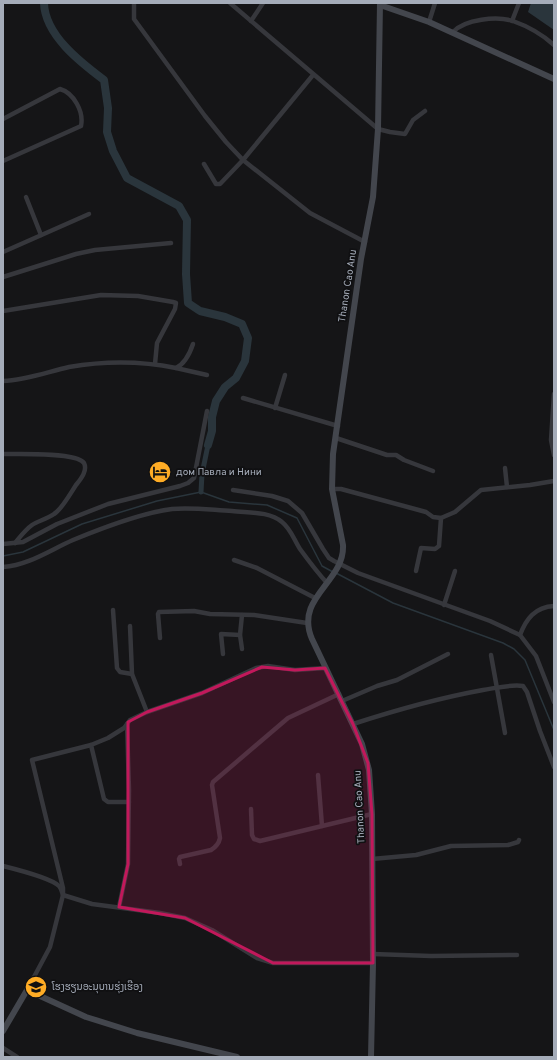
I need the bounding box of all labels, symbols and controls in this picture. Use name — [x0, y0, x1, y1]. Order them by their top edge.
street label: Thanon Cao Anu — [336, 249, 360, 323]
hotel icon: дом Павла и Нини — [147, 459, 173, 485]
place label: дом Павла и Нини — [176, 466, 262, 479]
street label: Thanon Cao Anu — [352, 770, 368, 844]
school or university icon: ໂຮງຮຽນອະນຸບານຮຸ່ງເຮືອງ — [23, 974, 49, 1000]
place label: ໂຮງຮຽນອະນຸບານຮຸ່ງເຮືອງ — [51, 980, 143, 994]

